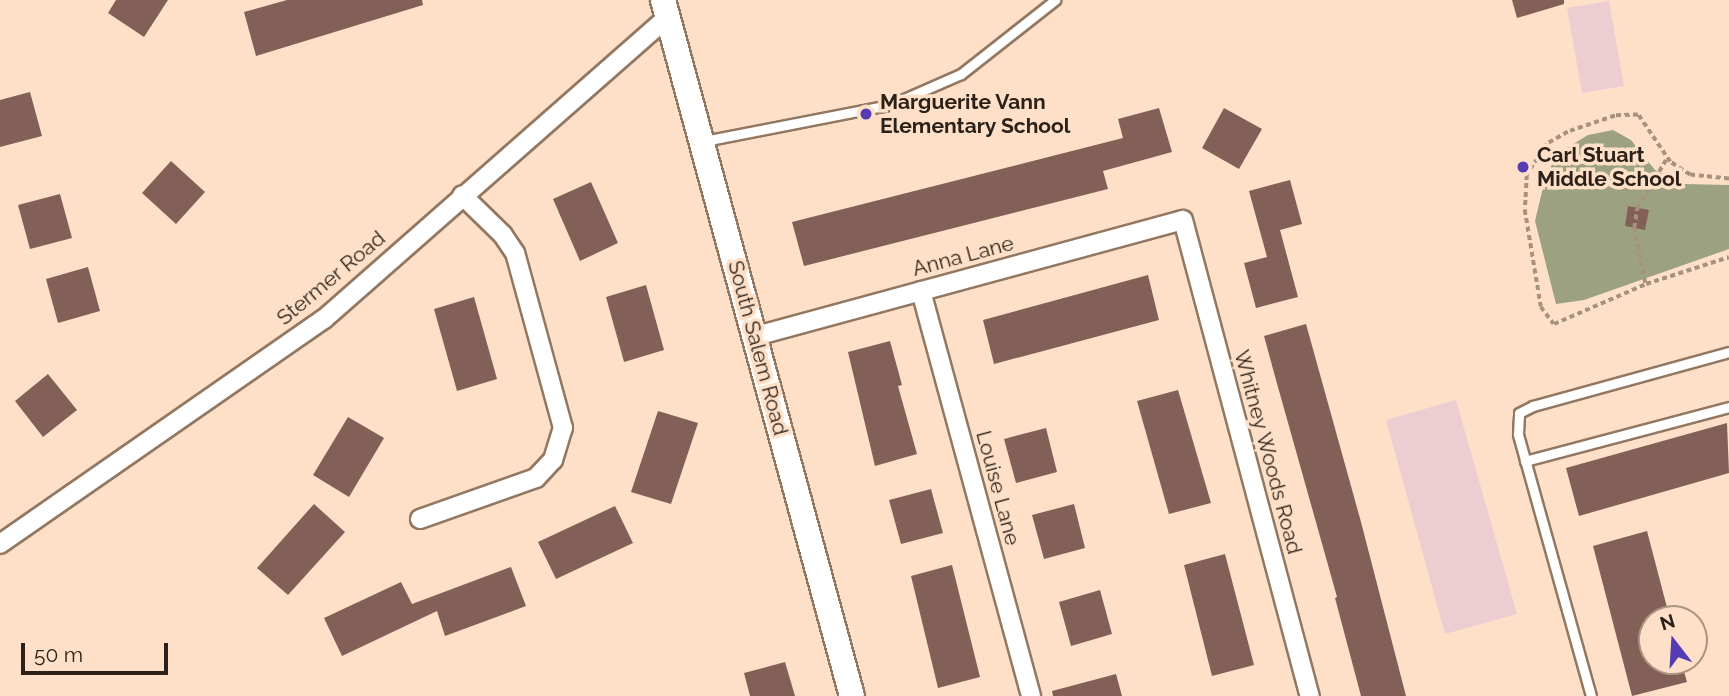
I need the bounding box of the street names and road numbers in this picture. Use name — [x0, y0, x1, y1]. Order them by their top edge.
street label: Stermer Road — [272, 225, 390, 331]
street label: Anna Lane — [910, 230, 1016, 282]
street label: South Salem Road — [723, 258, 793, 438]
street label: Whitney Woods Road — [1228, 347, 1308, 557]
street label: Louise Lane — [971, 428, 1025, 548]

